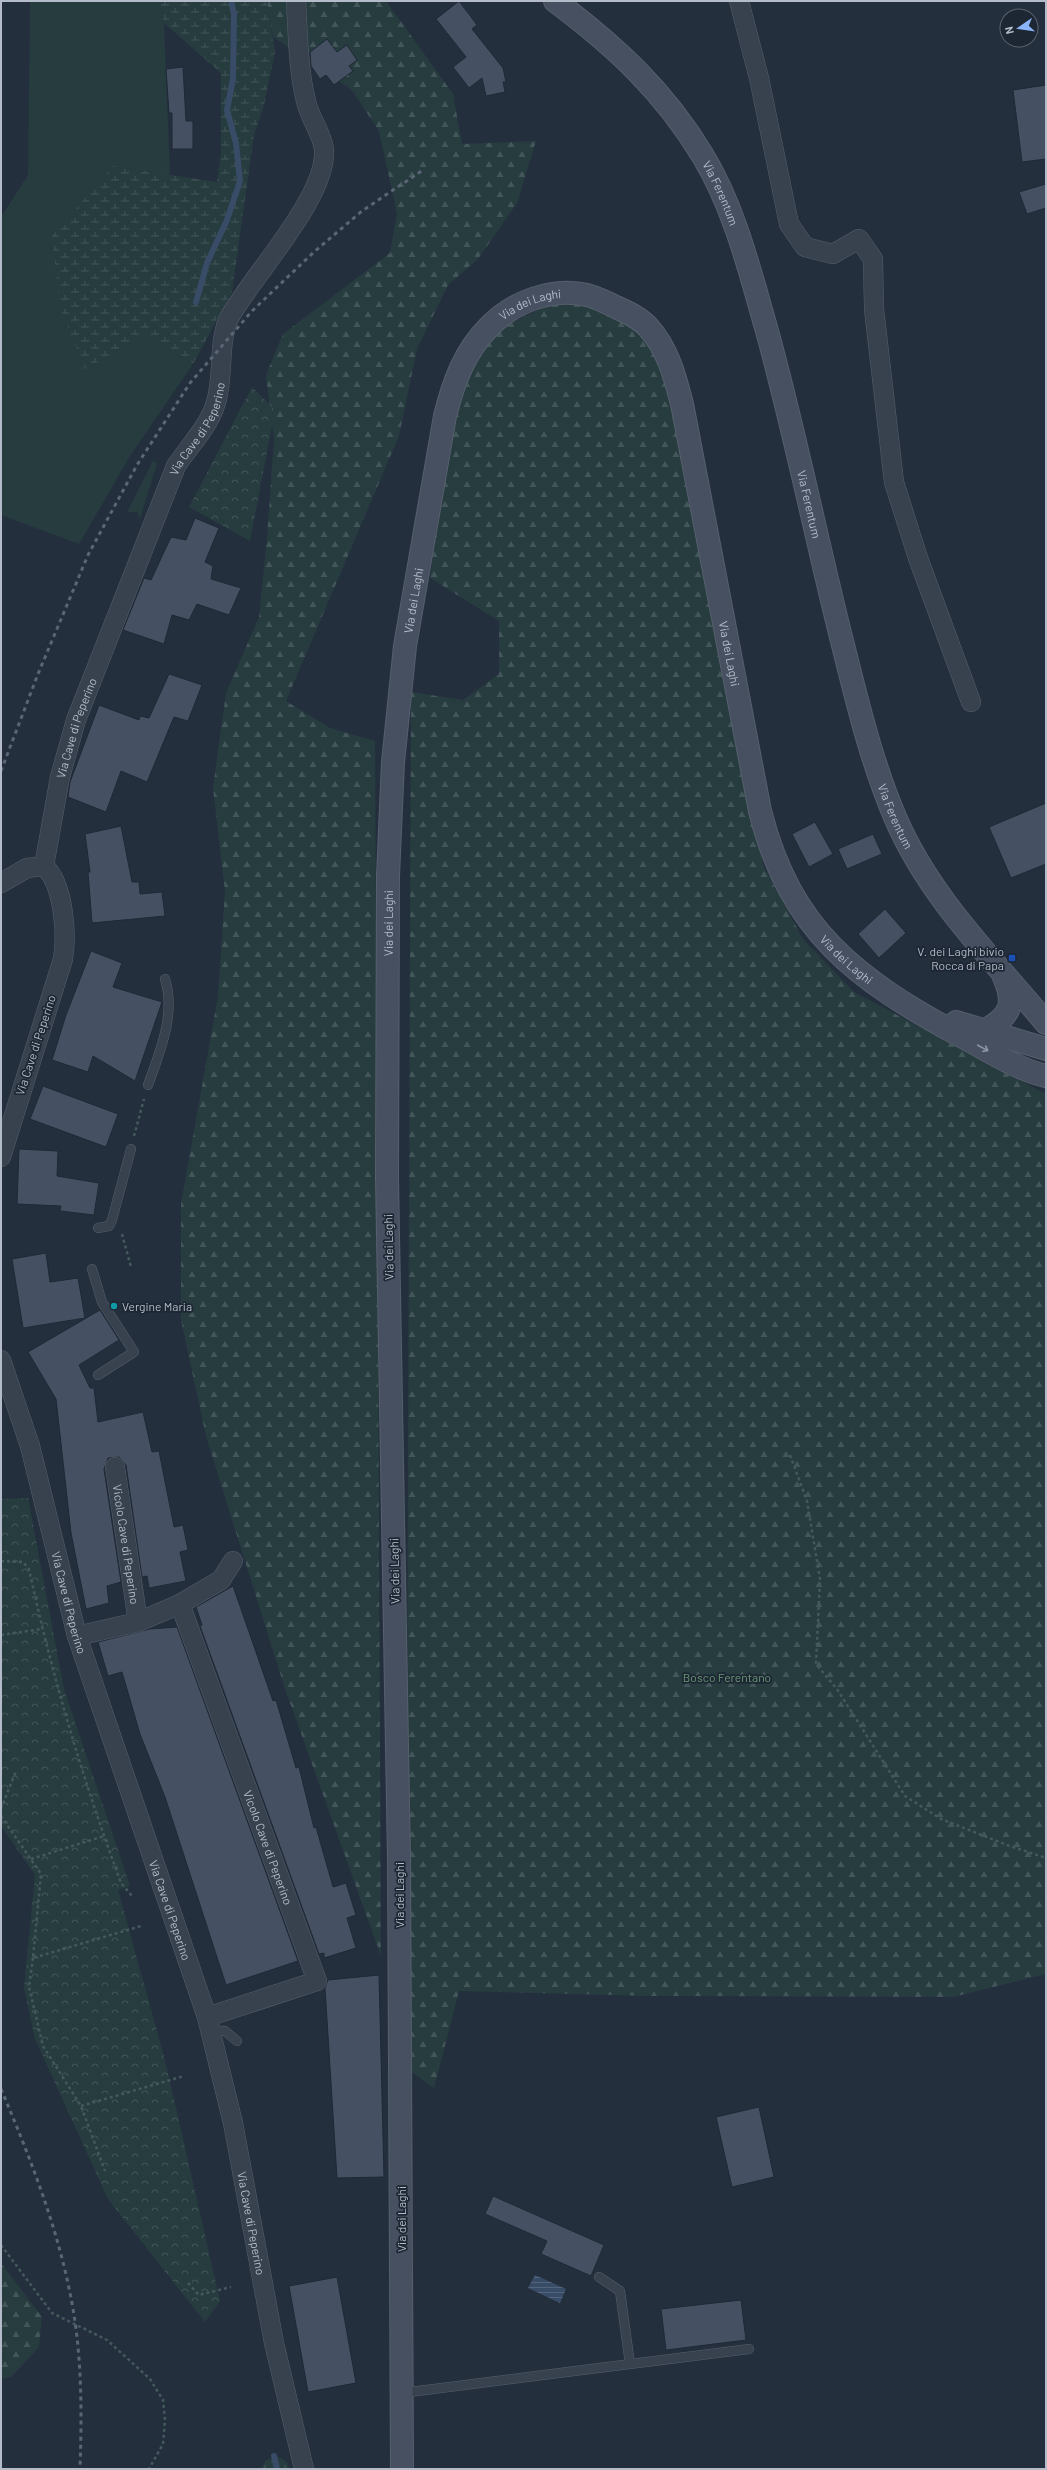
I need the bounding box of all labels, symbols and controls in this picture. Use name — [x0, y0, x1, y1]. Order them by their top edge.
north arrow — [999, 8, 1039, 48]
text: N — [1002, 25, 1016, 35]
street label: Via Ferentum — [700, 158, 742, 227]
street label: Via dei Laghi — [496, 286, 561, 322]
street label: Via Cave di Peperino — [166, 381, 227, 477]
street label: Via Ferentum — [795, 469, 824, 540]
street label: Via dei Laghi — [400, 567, 425, 634]
street label: Via dei Laghi — [717, 620, 743, 687]
street label: Via Cave di Peperino — [53, 676, 99, 780]
street label: Via Ferentum — [876, 782, 916, 851]
street label: Via dei Laghi — [381, 890, 395, 956]
street label: Via dei Laghi — [817, 932, 876, 987]
place label: V. dei Laghi bivio Rocca di Papa — [917, 944, 1004, 972]
marker: V. dei Laghi bivio Rocca di Papa — [1007, 953, 1017, 963]
street label: Via Cave di Peperino — [12, 993, 58, 1097]
one-way arrow — [977, 1045, 989, 1053]
street label: Via dei Laghi — [380, 1214, 396, 1280]
place label: Vergine Maria — [122, 1299, 192, 1313]
marker: Vergine Maria — [109, 1301, 119, 1311]
street label: Vicolo Cave di Peperino — [111, 1483, 142, 1605]
street label: Via dei Laghi — [386, 1538, 402, 1604]
street label: Via Cave di Peperino — [49, 1550, 89, 1655]
park label: Bosco Ferentano — [683, 1670, 771, 1684]
street label: Vicolo Cave di Peperino — [241, 1788, 296, 1907]
street label: Via Cave di Peperino — [147, 1858, 194, 1962]
street label: Via dei Laghi — [392, 1862, 406, 1928]
street label: Via Cave di Peperino — [235, 2170, 268, 2276]
street label: Via dei Laghi — [394, 2186, 408, 2252]

